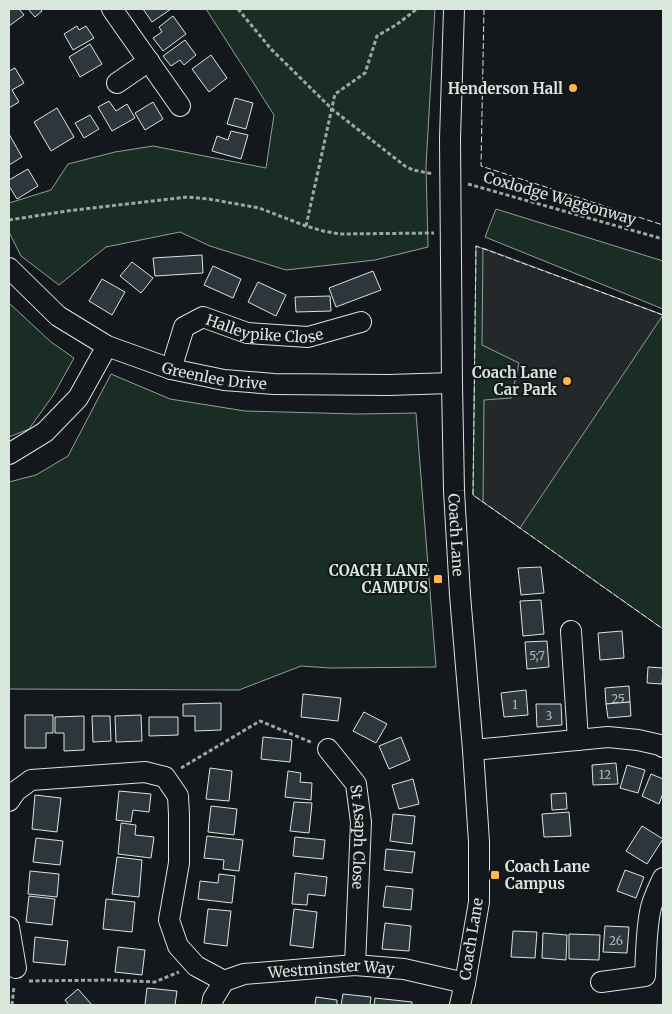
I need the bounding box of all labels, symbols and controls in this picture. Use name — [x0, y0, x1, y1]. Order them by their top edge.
place label: Henderson Hall — [448, 79, 563, 98]
marker: Henderson Hall — [567, 82, 579, 94]
street label: Coxlodge Waggonway — [481, 167, 639, 229]
street label: Halleypike Close — [204, 309, 325, 346]
street label: Greenlee Drive — [159, 357, 268, 393]
place label: Coach Lane Car Park — [472, 363, 557, 399]
marker: Coach Lane Car Park — [561, 375, 573, 387]
street label: Coach Lane — [445, 493, 468, 577]
place label: COACH LANE CAMPUS — [329, 561, 428, 597]
marker: COACH LANE CAMPUS — [432, 573, 444, 585]
house number: 5;7 — [529, 648, 545, 663]
house number: 25 — [611, 691, 625, 706]
house number: 1 — [512, 697, 518, 712]
house number: 3 — [546, 708, 553, 723]
house number: 12 — [599, 767, 611, 782]
street label: St Asaph Close — [347, 783, 371, 890]
place label: Coach Lane Campus — [505, 857, 590, 893]
marker: Coach Lane Campus — [489, 869, 501, 881]
street label: Coach Lane — [455, 896, 487, 982]
house number: 26 — [609, 933, 623, 948]
street label: Westminster Way — [266, 955, 396, 982]

